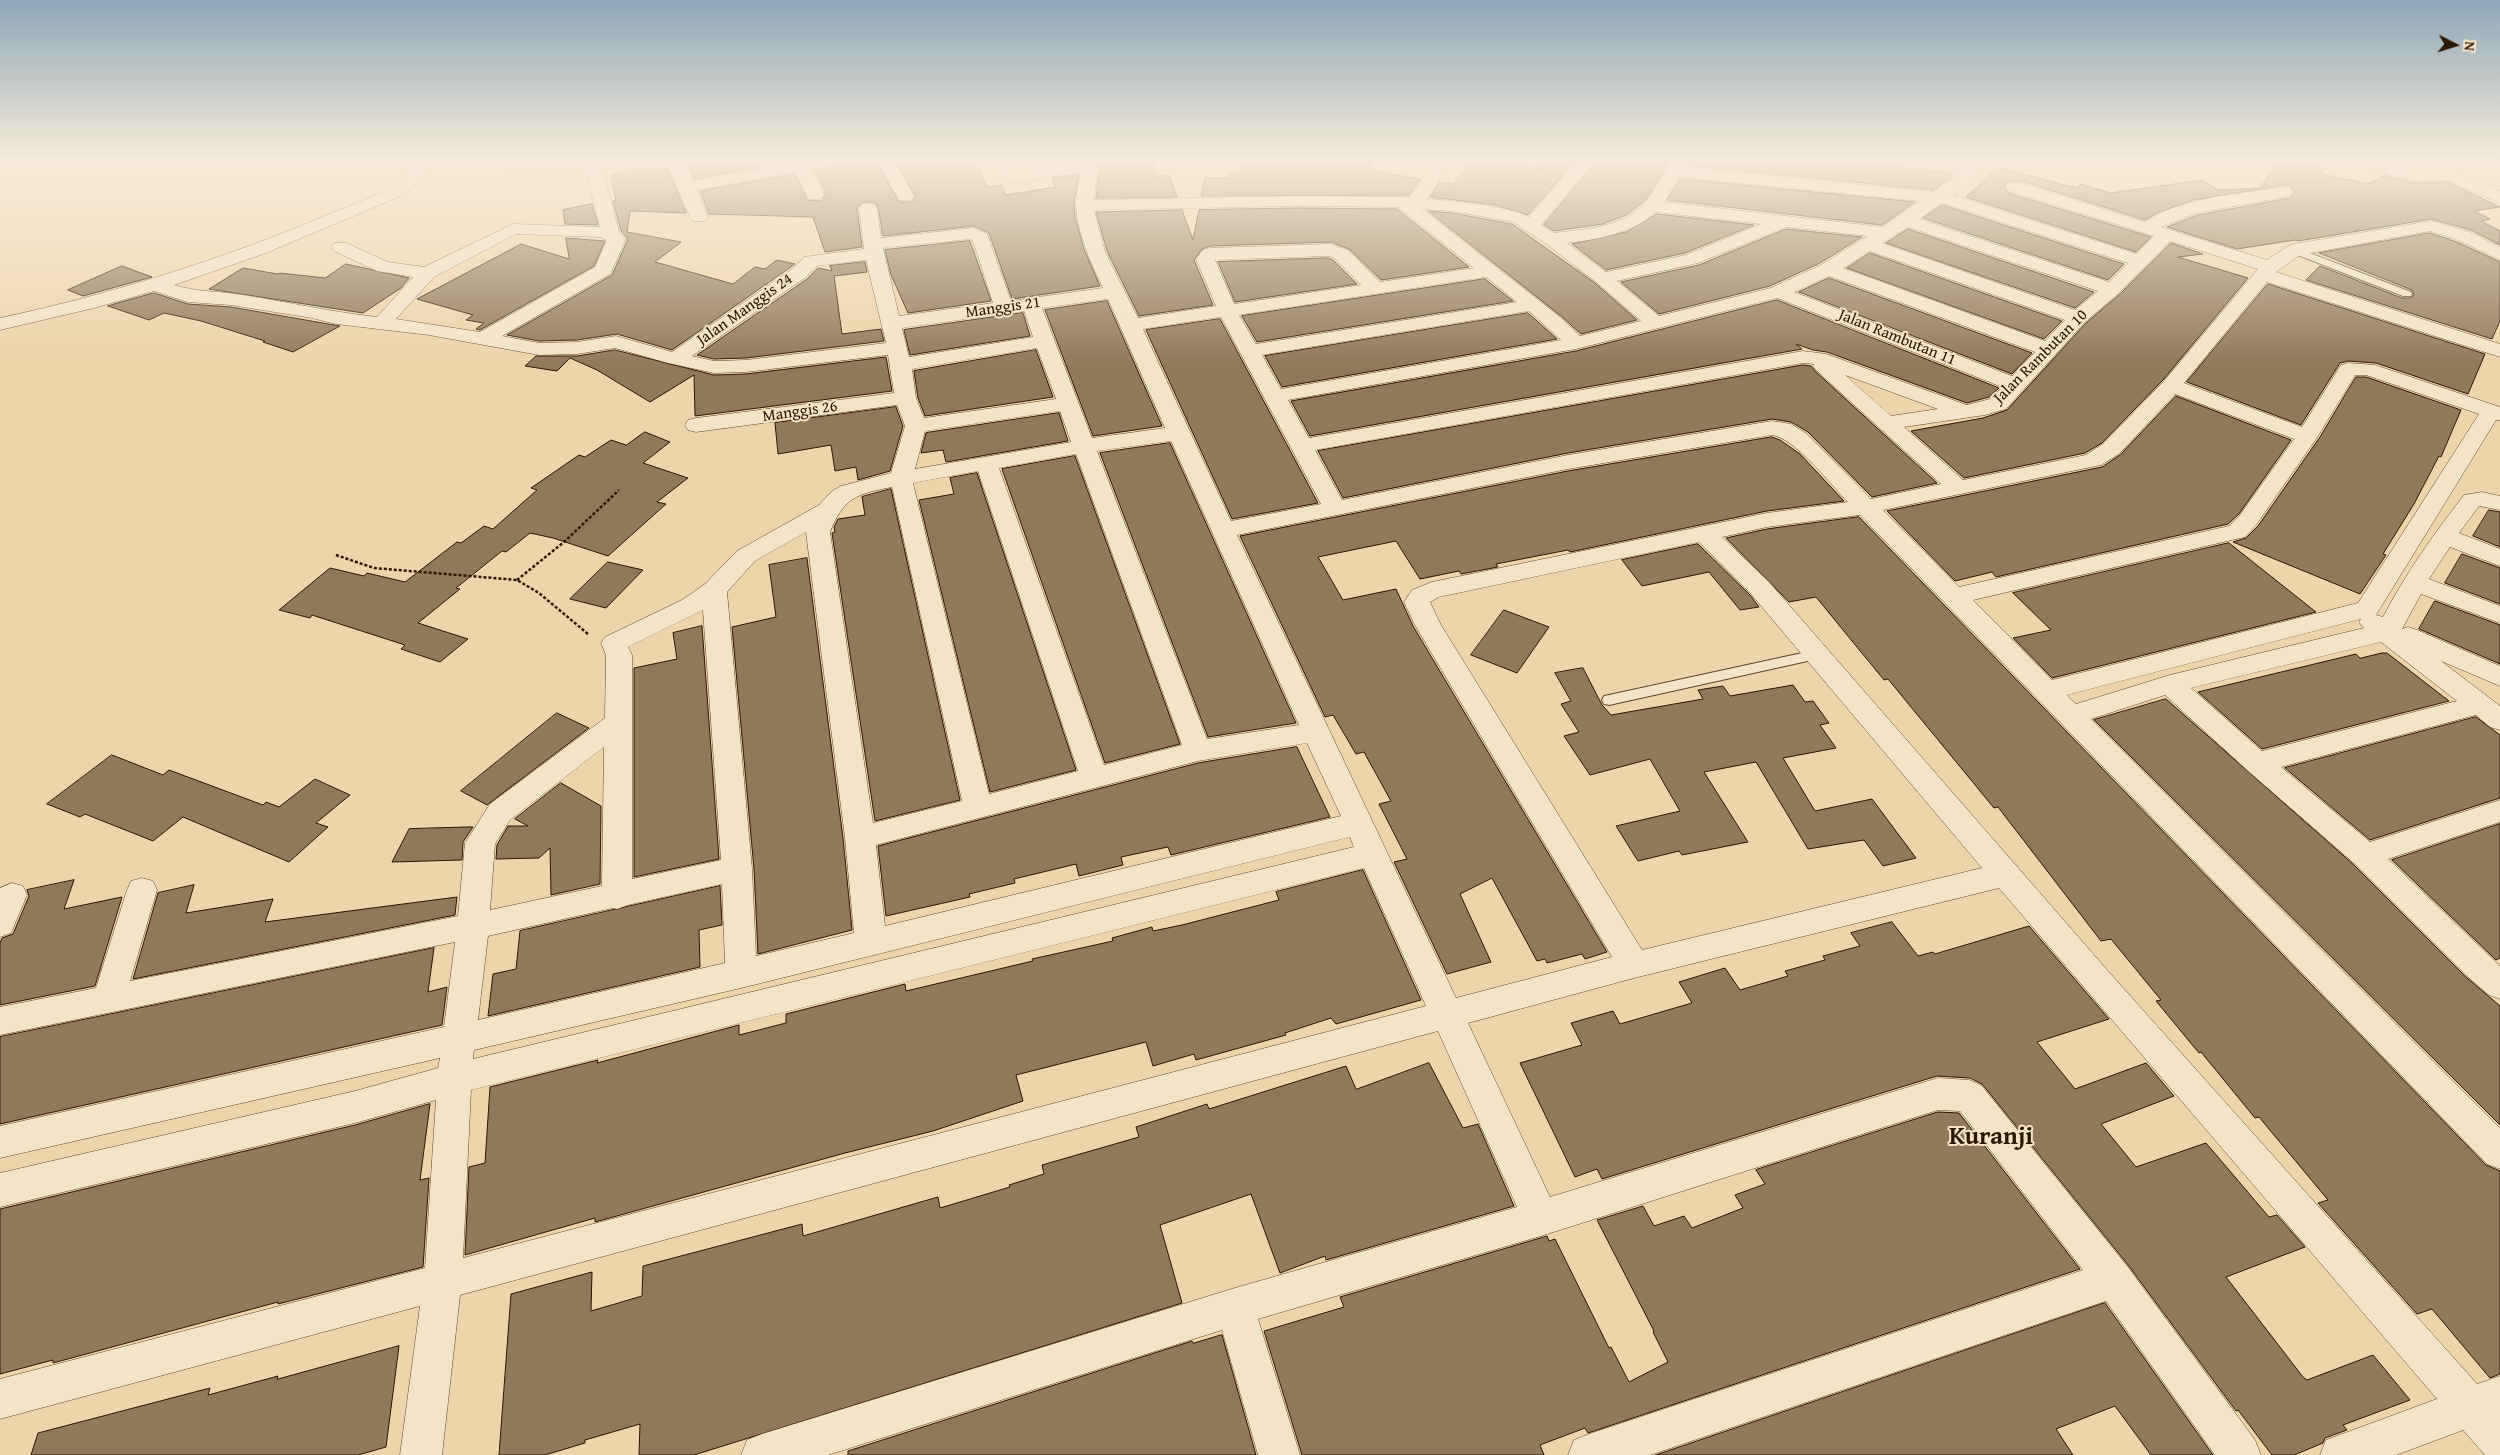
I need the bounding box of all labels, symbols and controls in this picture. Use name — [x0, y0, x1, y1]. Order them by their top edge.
north arrow — [2430, 20, 2480, 70]
text: N — [2460, 41, 2480, 52]
street label: Jalan Manggis 24 — [693, 270, 797, 350]
street label: Manggis 21 — [964, 293, 1042, 323]
street label: Jalan Rambutan 11 — [1835, 306, 1959, 370]
street label: Jalan Rambutan 10 — [1990, 306, 2092, 408]
street label: Manggis 26 — [761, 397, 839, 427]
district label: Kuranji — [1949, 1123, 2033, 1153]

